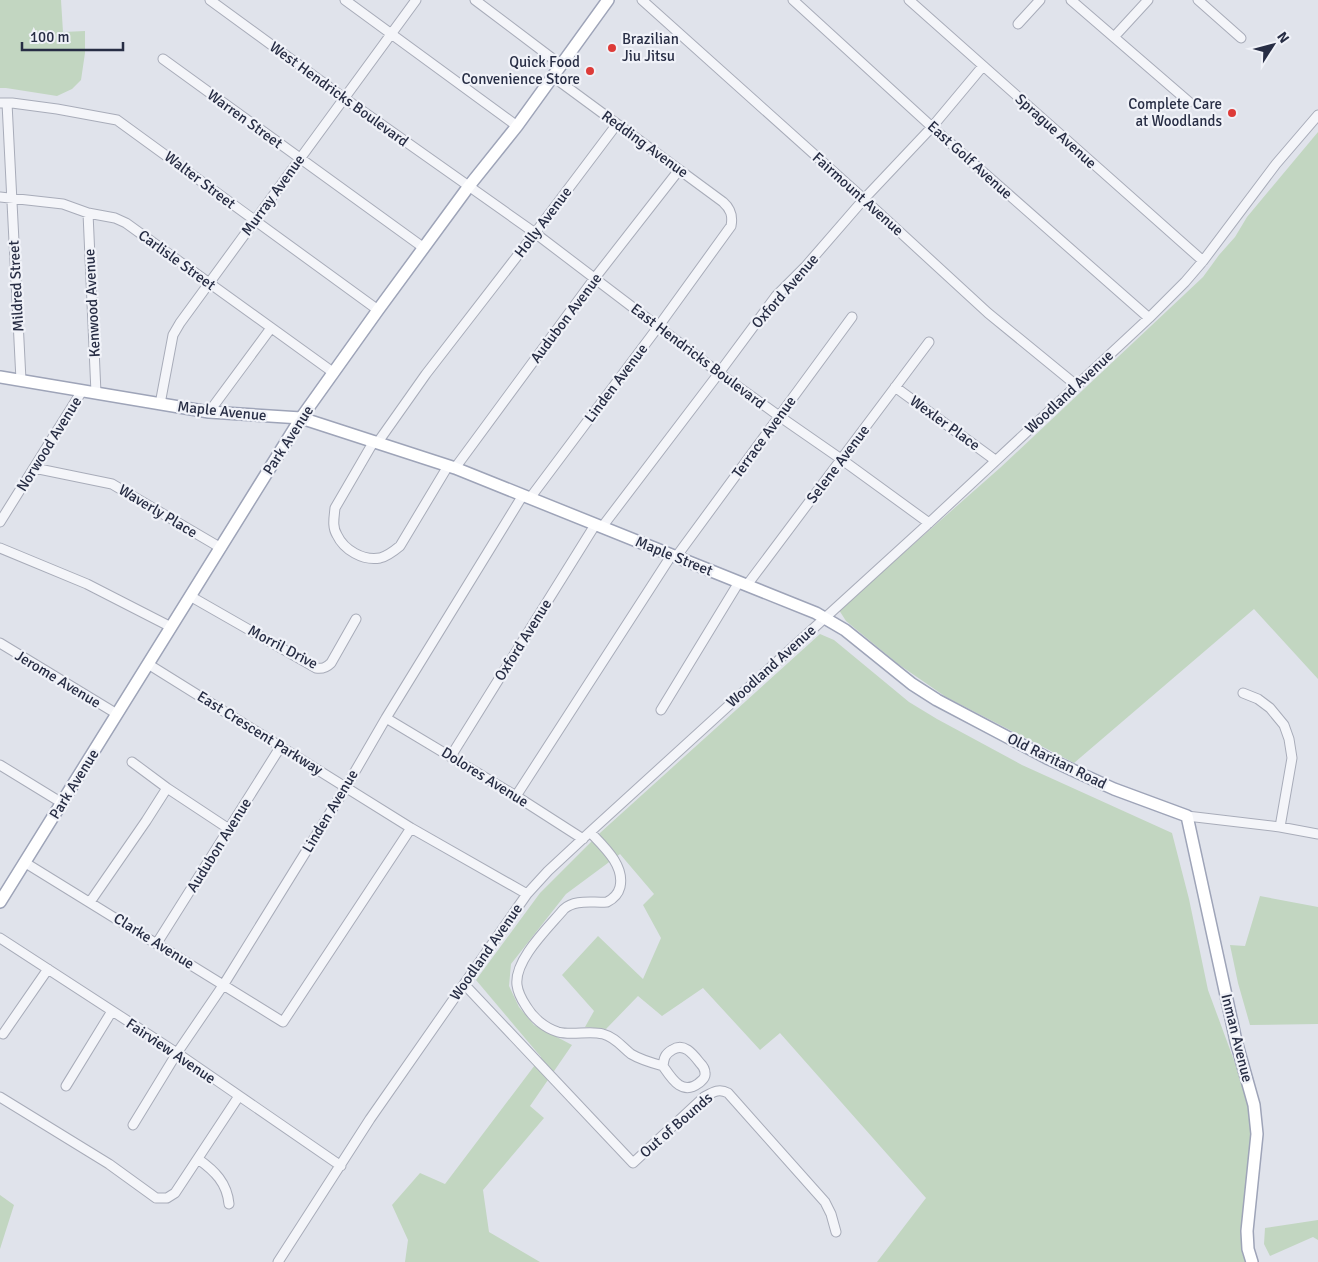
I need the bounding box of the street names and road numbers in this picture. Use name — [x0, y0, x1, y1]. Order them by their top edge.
street label: West Hendricks Boulevard — [266, 38, 412, 150]
street label: Warren Street — [204, 86, 286, 152]
street label: Sprague Avenue — [1012, 90, 1100, 172]
street label: Redding Avenue — [598, 107, 692, 181]
street label: East Golf Avenue — [924, 117, 1016, 203]
street label: Walter Street — [161, 147, 239, 213]
street label: Fairmount Avenue — [809, 148, 907, 240]
street label: Murray Avenue — [238, 151, 308, 239]
street label: Holly Avenue — [511, 183, 575, 261]
street label: Carlisle Street — [135, 226, 219, 294]
street label: Mildred Street — [5, 240, 27, 332]
street label: Kenwood Avenue — [80, 248, 104, 358]
street label: Oxford Avenue — [748, 250, 822, 332]
street label: Audubon Avenue — [526, 270, 606, 366]
street label: East Hendricks Boulevard — [627, 300, 769, 412]
street label: Linden Avenue — [581, 340, 651, 426]
street label: Woodland Avenue — [1021, 347, 1117, 437]
street label: Wexler Place — [906, 392, 984, 454]
street label: Norwood Avenue — [13, 393, 85, 495]
street label: Terrace Avenue — [728, 393, 800, 481]
street label: Maple Avenue — [176, 397, 268, 425]
street label: Park Avenue — [259, 402, 317, 478]
street label: Selene Avenue — [803, 421, 873, 507]
street label: Waverly Place — [115, 480, 201, 542]
street label: Maple Street — [633, 532, 715, 580]
street label: Oxford Avenue — [491, 596, 555, 684]
street label: Morril Drive — [245, 621, 321, 673]
street label: Woodland Avenue — [723, 621, 819, 711]
street label: Jerome Avenue — [12, 646, 104, 712]
street label: East Crescent Parkway — [194, 687, 326, 779]
street label: Old Raritan Road — [1004, 729, 1110, 793]
street label: Dolores Avenue — [438, 743, 532, 811]
street label: Park Avenue — [45, 746, 103, 822]
street label: Linden Avenue — [298, 766, 362, 856]
street label: Audubon Avenue — [183, 795, 255, 895]
street label: Woodland Avenue — [446, 900, 526, 1004]
street label: Clarke Avenue — [110, 909, 198, 973]
street label: Inman Avenue — [1217, 992, 1257, 1084]
street label: Fairview Avenue — [123, 1014, 219, 1088]
street label: Out of Bounds — [636, 1088, 716, 1161]

